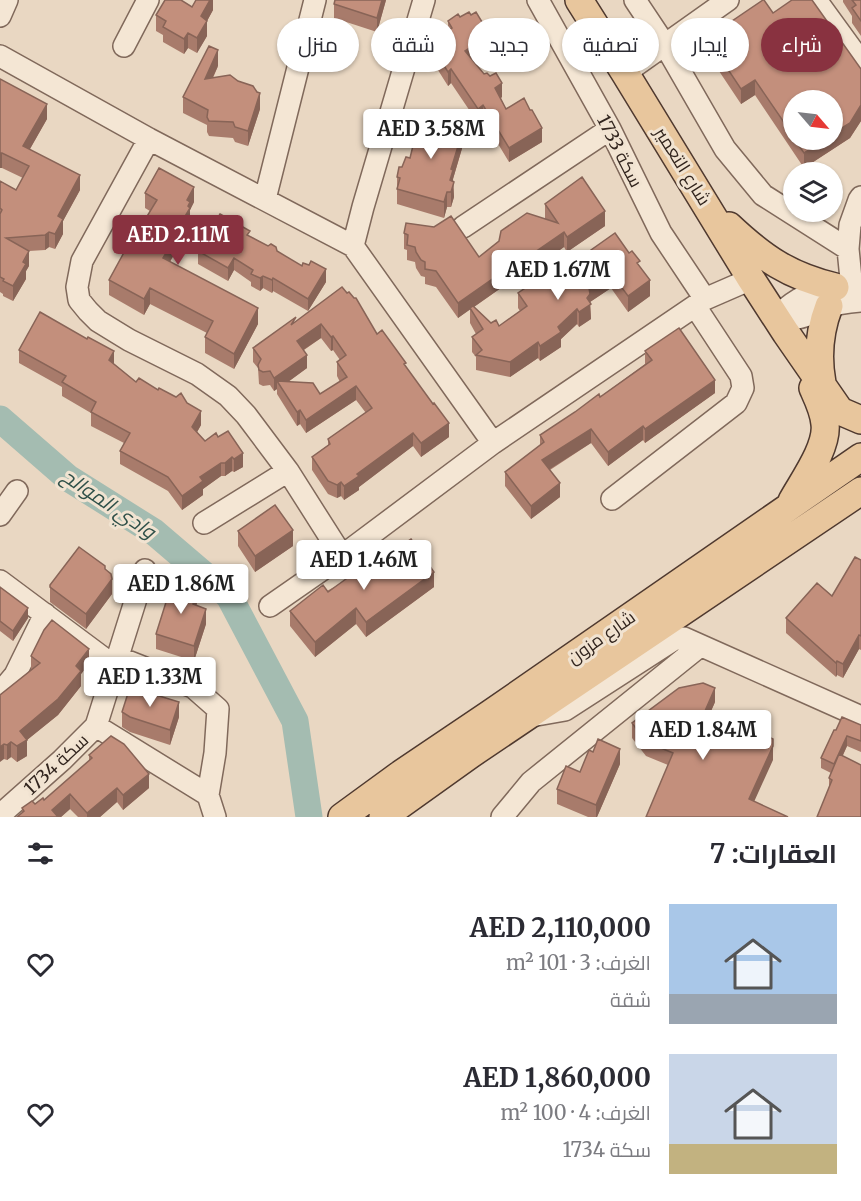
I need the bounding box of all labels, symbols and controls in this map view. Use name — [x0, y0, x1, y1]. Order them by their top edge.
chip: منزل — [277, 18, 359, 72]
chip: شقة — [371, 18, 456, 72]
chip: جديد — [468, 18, 550, 72]
chip: تصفية — [562, 18, 659, 72]
chip: إيجار — [671, 18, 749, 72]
chip: شراء — [761, 18, 843, 72]
north arrow — [783, 90, 843, 150]
map controls — [783, 90, 843, 222]
pin: AED 3.58M — [362, 109, 500, 160]
street label: سكة 1733 — [592, 111, 648, 191]
text: AED 3.58M — [377, 116, 485, 141]
street label: شارع التعمير — [648, 122, 716, 210]
button: layers — [783, 162, 843, 222]
pin: AED 2.11M — [109, 215, 247, 266]
text: AED 2.11M — [126, 222, 230, 247]
pin: AED 1.67M — [489, 250, 627, 301]
text: AED 1.67M — [506, 257, 610, 282]
water label: وادي الموالح — [54, 462, 162, 547]
pin: AED 1.46M — [295, 540, 433, 591]
text: AED 1.46M — [310, 547, 418, 572]
pin: AED 1.86M — [112, 564, 250, 615]
text: AED 1.86M — [127, 571, 235, 596]
street label: شارع مزون — [563, 605, 640, 670]
pin: AED 1.33M — [81, 657, 219, 708]
text: AED 1.33M — [98, 664, 202, 689]
pin: AED 1.84M — [634, 710, 772, 761]
text: AED 1.84M — [649, 717, 757, 742]
street label: سكة 1734 — [19, 728, 93, 800]
icon: filters — [24, 837, 57, 870]
text: العقارات: 7 — [710, 837, 837, 870]
text: AED 2,110,000 — [470, 911, 651, 944]
icon: home — [717, 928, 789, 1000]
icon: heart — [24, 948, 57, 981]
text: الغرف: 3 · 101 m² — [506, 950, 651, 975]
text: شقة — [610, 987, 651, 1012]
text: AED 1,860,000 — [463, 1061, 651, 1094]
icon: home — [717, 1078, 789, 1150]
icon: heart — [24, 1098, 57, 1131]
text: الغرف: 4 · 100 m² — [500, 1100, 651, 1125]
text: سكة 1734 — [563, 1137, 651, 1162]

